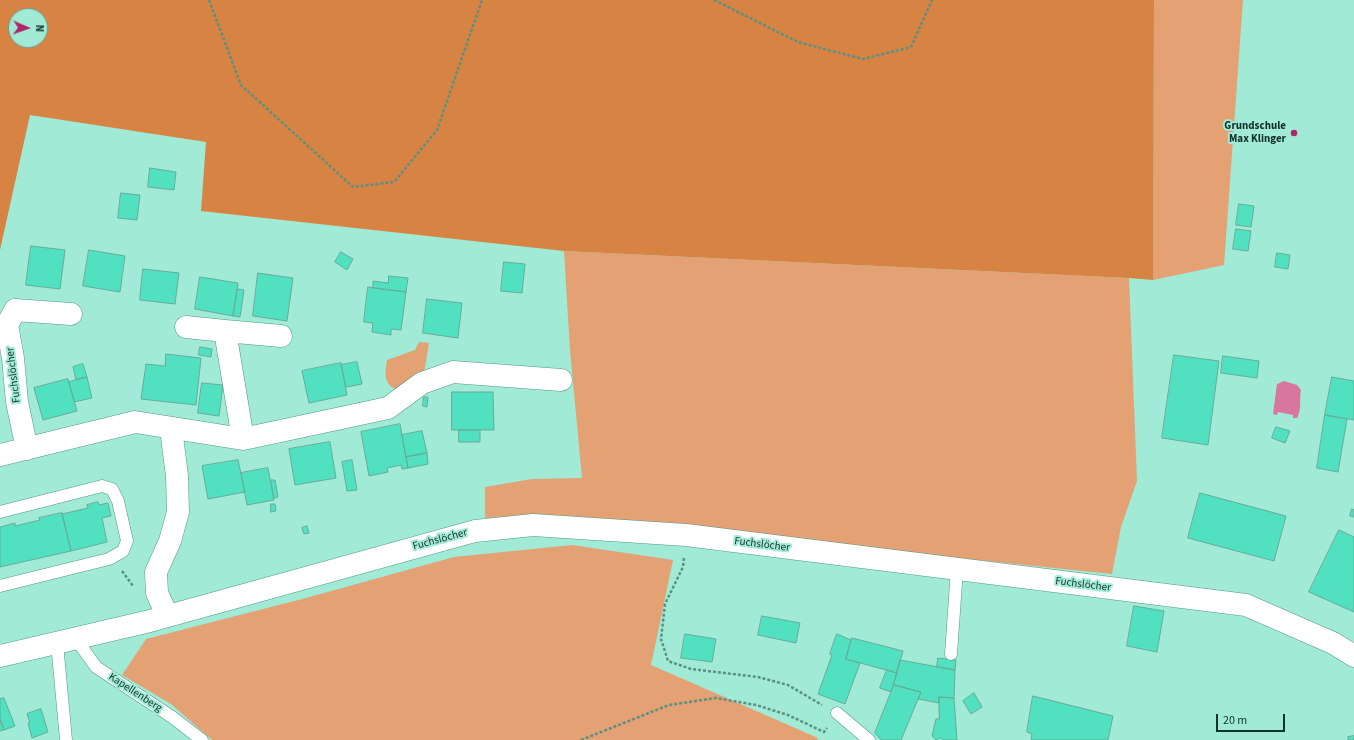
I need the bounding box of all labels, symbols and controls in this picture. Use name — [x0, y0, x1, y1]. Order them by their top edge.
north arrow — [8, 8, 48, 48]
text: N — [32, 24, 47, 32]
place label: Grundschule Max Klinger — [1224, 120, 1286, 146]
marker: Grundschule Max Klinger — [1289, 128, 1299, 138]
street label: Fuchslöcher — [4, 346, 24, 404]
street label: Fuchslöcher — [411, 526, 469, 554]
street label: Fuchslöcher — [733, 535, 791, 555]
street label: Fuchslöcher — [1054, 575, 1112, 595]
street label: Kapellenberg — [106, 671, 164, 715]
scale bar — [1218, 706, 1287, 732]
text: 20 m — [1223, 712, 1247, 729]

